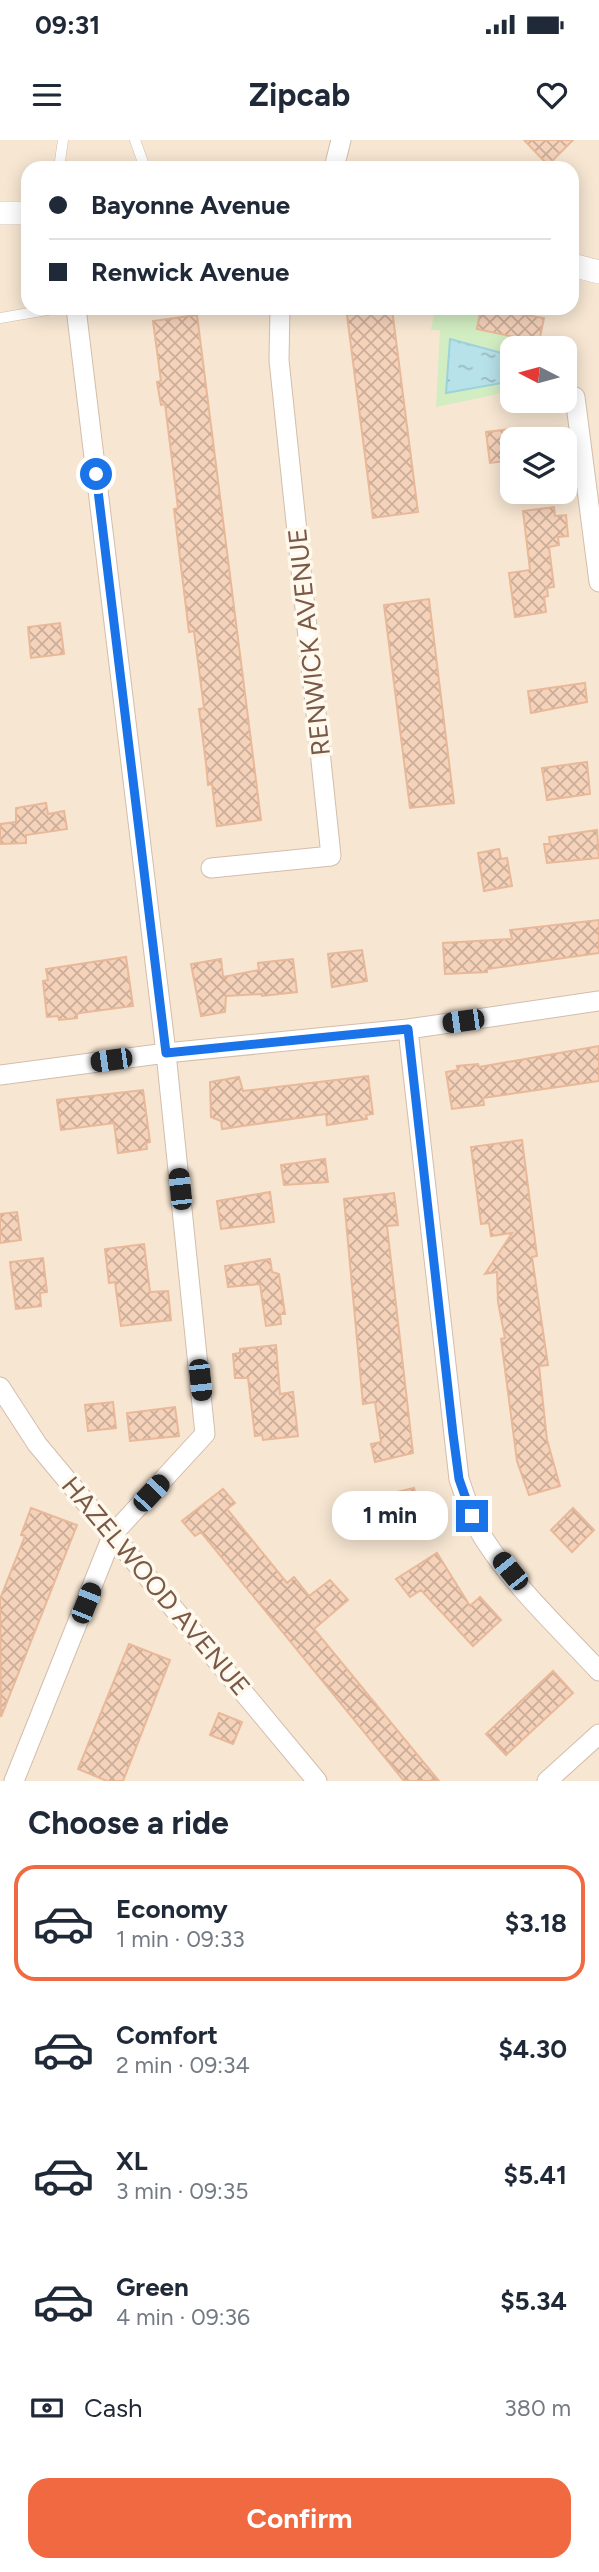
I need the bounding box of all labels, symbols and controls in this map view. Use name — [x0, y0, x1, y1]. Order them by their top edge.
text: 09:31 — [35, 9, 100, 41]
icon: menu — [28, 76, 66, 114]
text: Zipcab — [249, 76, 350, 114]
icon: heart — [533, 76, 571, 114]
text: Bayonne Avenue — [91, 189, 290, 221]
text: Renwick Avenue — [91, 256, 289, 288]
north arrow — [500, 336, 578, 413]
map controls — [500, 336, 577, 504]
button: layers — [500, 427, 577, 504]
route start — [80, 458, 112, 490]
street label: RENWICK AVENUE — [281, 527, 337, 757]
car — [441, 1008, 486, 1034]
car — [89, 1047, 134, 1073]
car — [168, 1167, 193, 1211]
car — [188, 1358, 213, 1402]
street label: HAZELWOOD AVENUE — [55, 1470, 257, 1702]
car — [129, 1470, 174, 1516]
callout: 1 min — [332, 1492, 448, 1540]
route end — [456, 1500, 488, 1532]
text: 1 min — [363, 1501, 417, 1529]
car — [489, 1548, 532, 1594]
car — [69, 1580, 104, 1626]
text: Choose a ride — [28, 1804, 229, 1842]
icon: car — [32, 1892, 95, 1955]
text: Economy — [116, 1893, 228, 1925]
text: $3.18 — [505, 1907, 567, 1939]
text: 1 min · 09:33 — [116, 1925, 245, 1953]
icon: car — [32, 2018, 95, 2081]
text: Comfort — [116, 2019, 218, 2051]
text: $4.30 — [498, 2033, 567, 2065]
text: 2 min · 09:34 — [116, 2051, 250, 2079]
icon: car — [32, 2144, 95, 2207]
text: XL — [116, 2145, 148, 2177]
text: $5.41 — [504, 2159, 567, 2191]
text: 3 min · 09:35 — [116, 2177, 248, 2205]
icon: car — [32, 2270, 95, 2333]
text: Green — [116, 2271, 189, 2303]
text: $5.34 — [500, 2285, 567, 2317]
text: 4 min · 09:36 — [116, 2303, 250, 2331]
icon: cash — [28, 2389, 66, 2427]
text: Cash — [84, 2392, 143, 2424]
text: 380 m — [504, 2394, 571, 2422]
button: Confirm — [28, 2478, 571, 2558]

